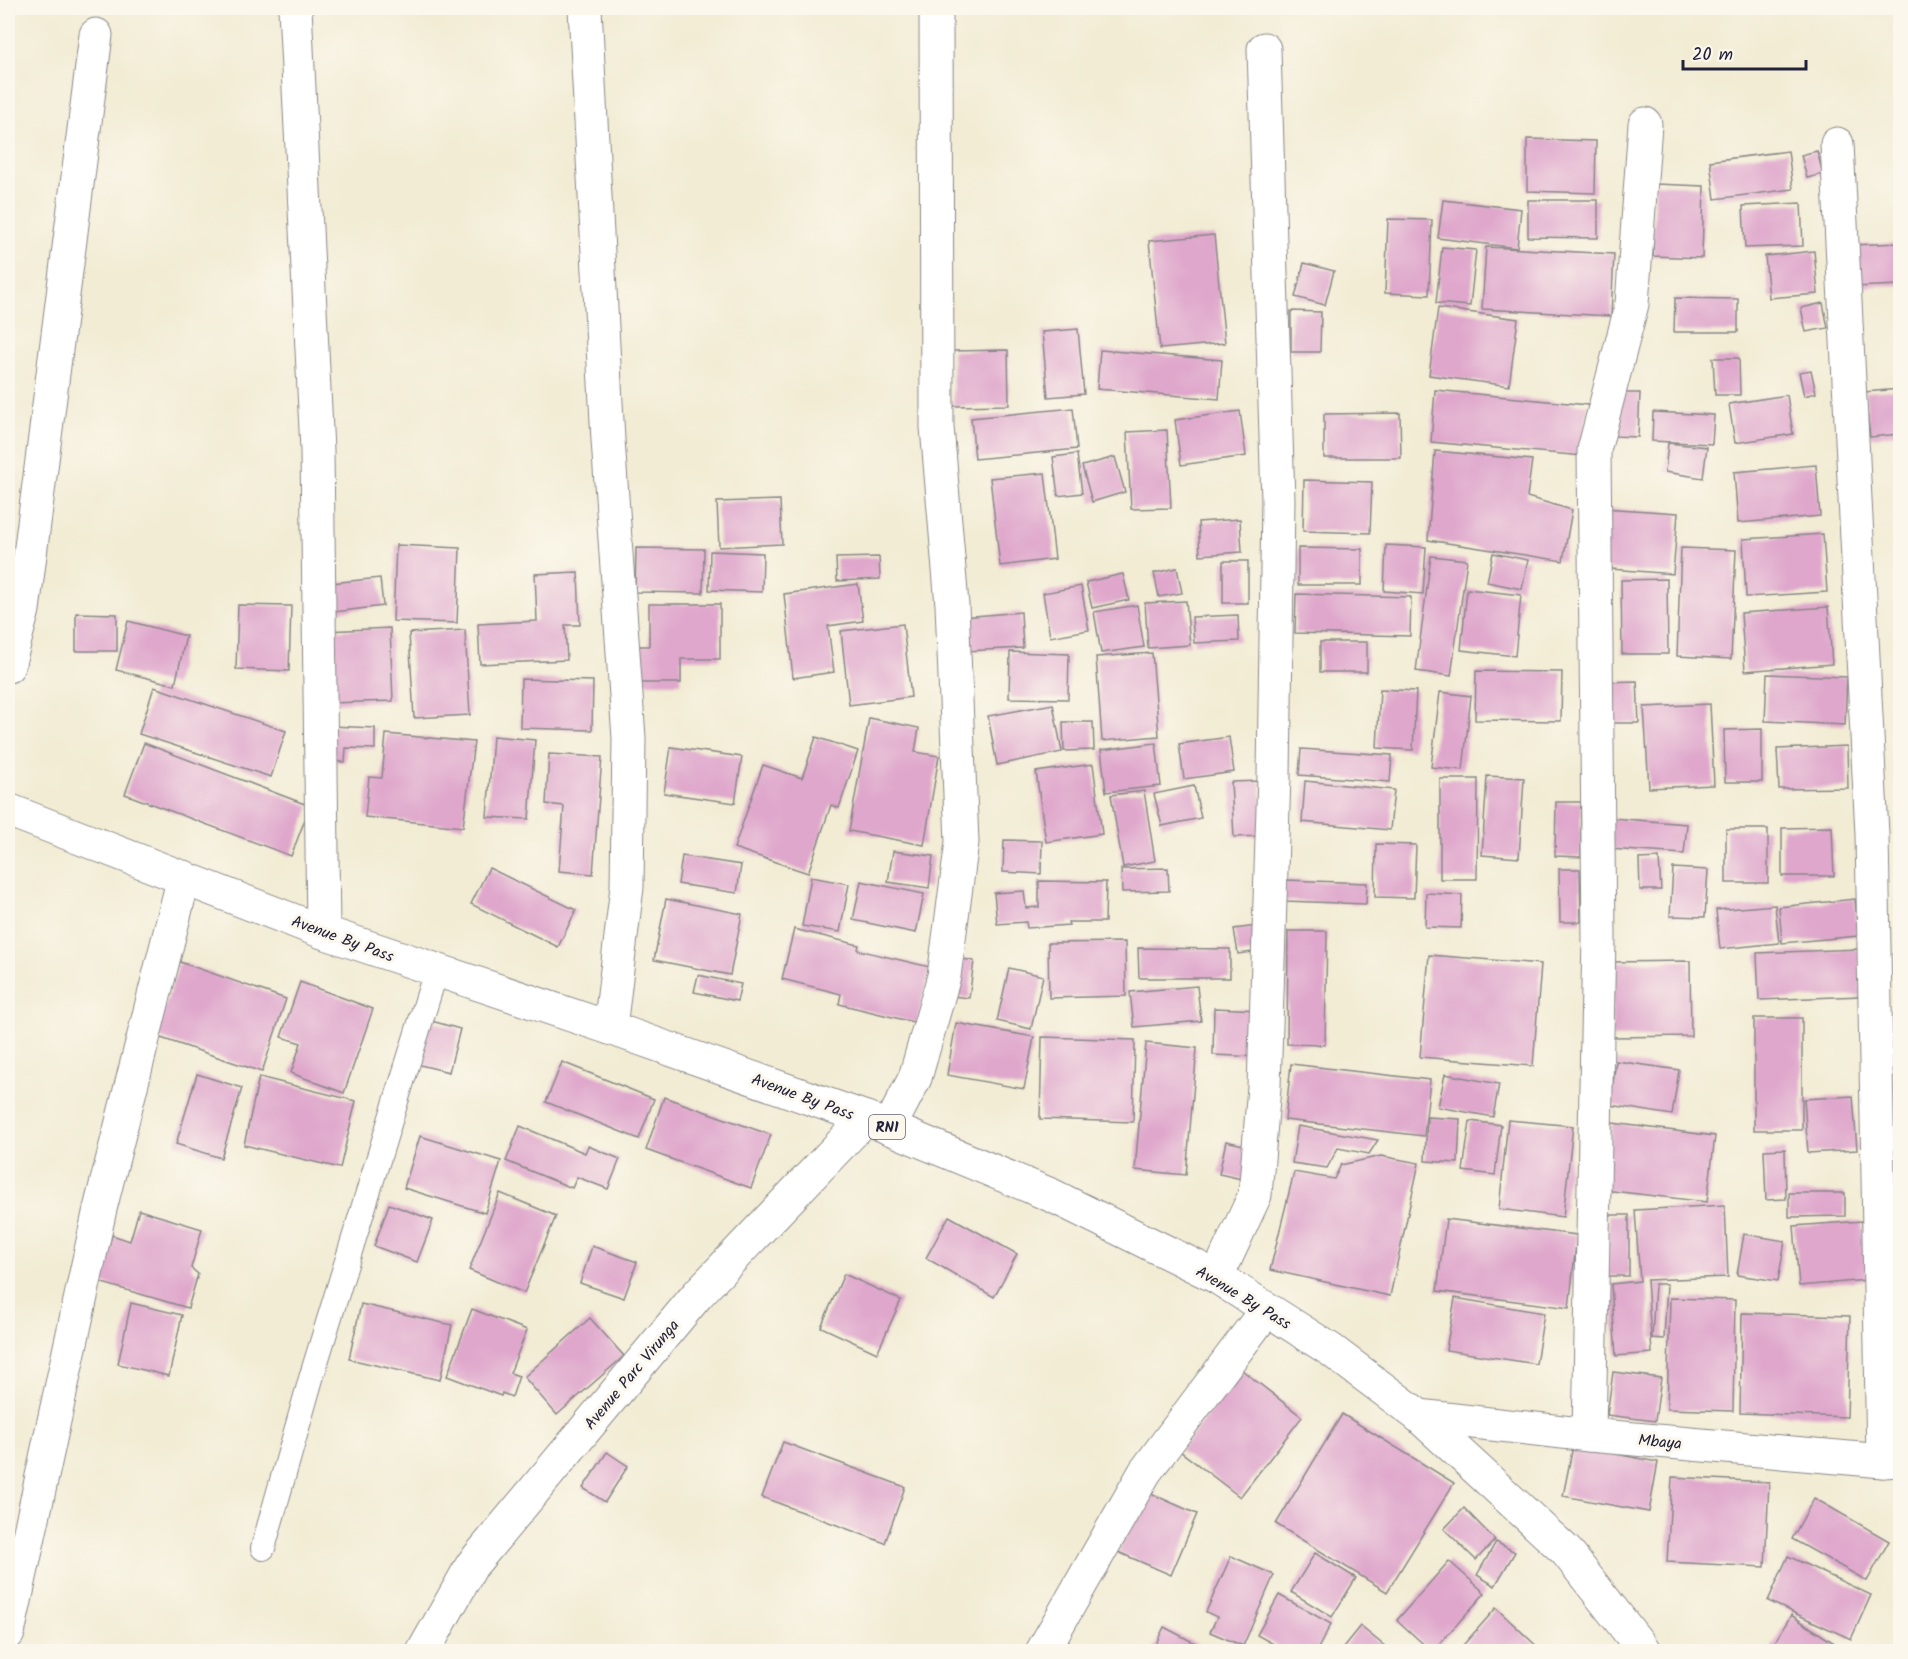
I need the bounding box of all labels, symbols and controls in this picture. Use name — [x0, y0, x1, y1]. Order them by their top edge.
scale bar — [1683, 33, 1806, 71]
text: 20 m — [1692, 41, 1733, 70]
street label: Avenue By Pass — [288, 909, 397, 970]
street label: Avenue By Pass — [748, 1067, 857, 1128]
road number: RN1 — [869, 1115, 905, 1139]
street label: Avenue By Pass — [1191, 1260, 1296, 1337]
street label: Avenue Parc Virunga — [578, 1314, 686, 1436]
street label: Mbaya — [1637, 1428, 1683, 1457]

